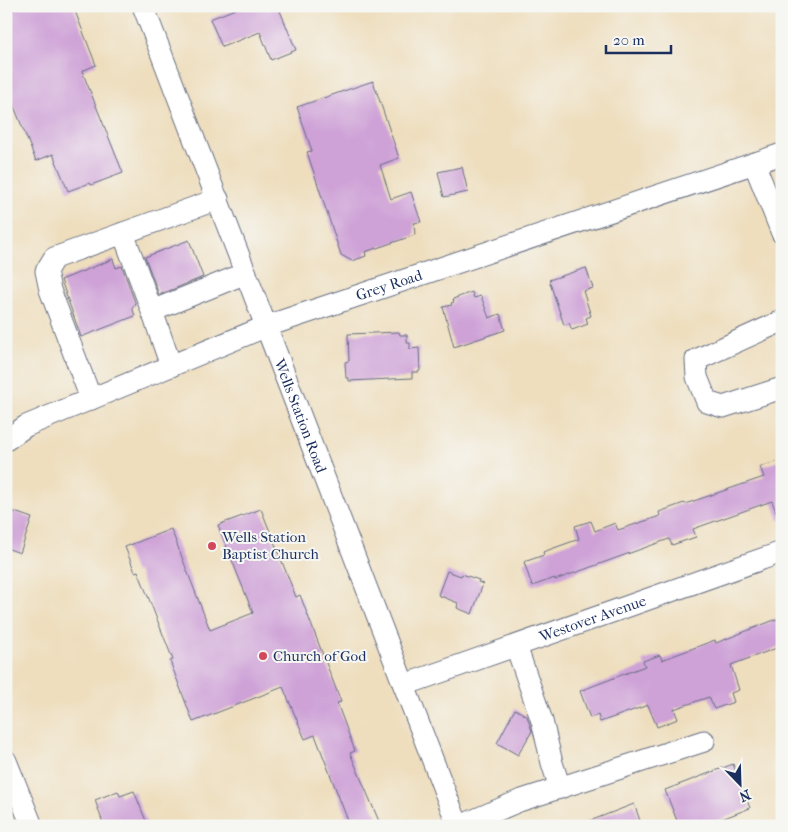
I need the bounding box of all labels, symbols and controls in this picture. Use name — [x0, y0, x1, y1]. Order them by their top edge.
scale bar — [606, 22, 670, 54]
text: 20 m — [613, 31, 645, 49]
street label: Grey Road — [354, 266, 425, 305]
street label: Wells Station Road — [270, 355, 331, 476]
place label: Wells Station Baptist Church — [221, 528, 319, 563]
marker: Wells Station Baptist Church — [206, 540, 218, 552]
street label: Westover Avenue — [536, 591, 649, 646]
place label: Church of God — [273, 647, 367, 665]
marker: Church of God — [257, 650, 269, 662]
north arrow — [716, 760, 766, 810]
text: N — [736, 786, 753, 806]

